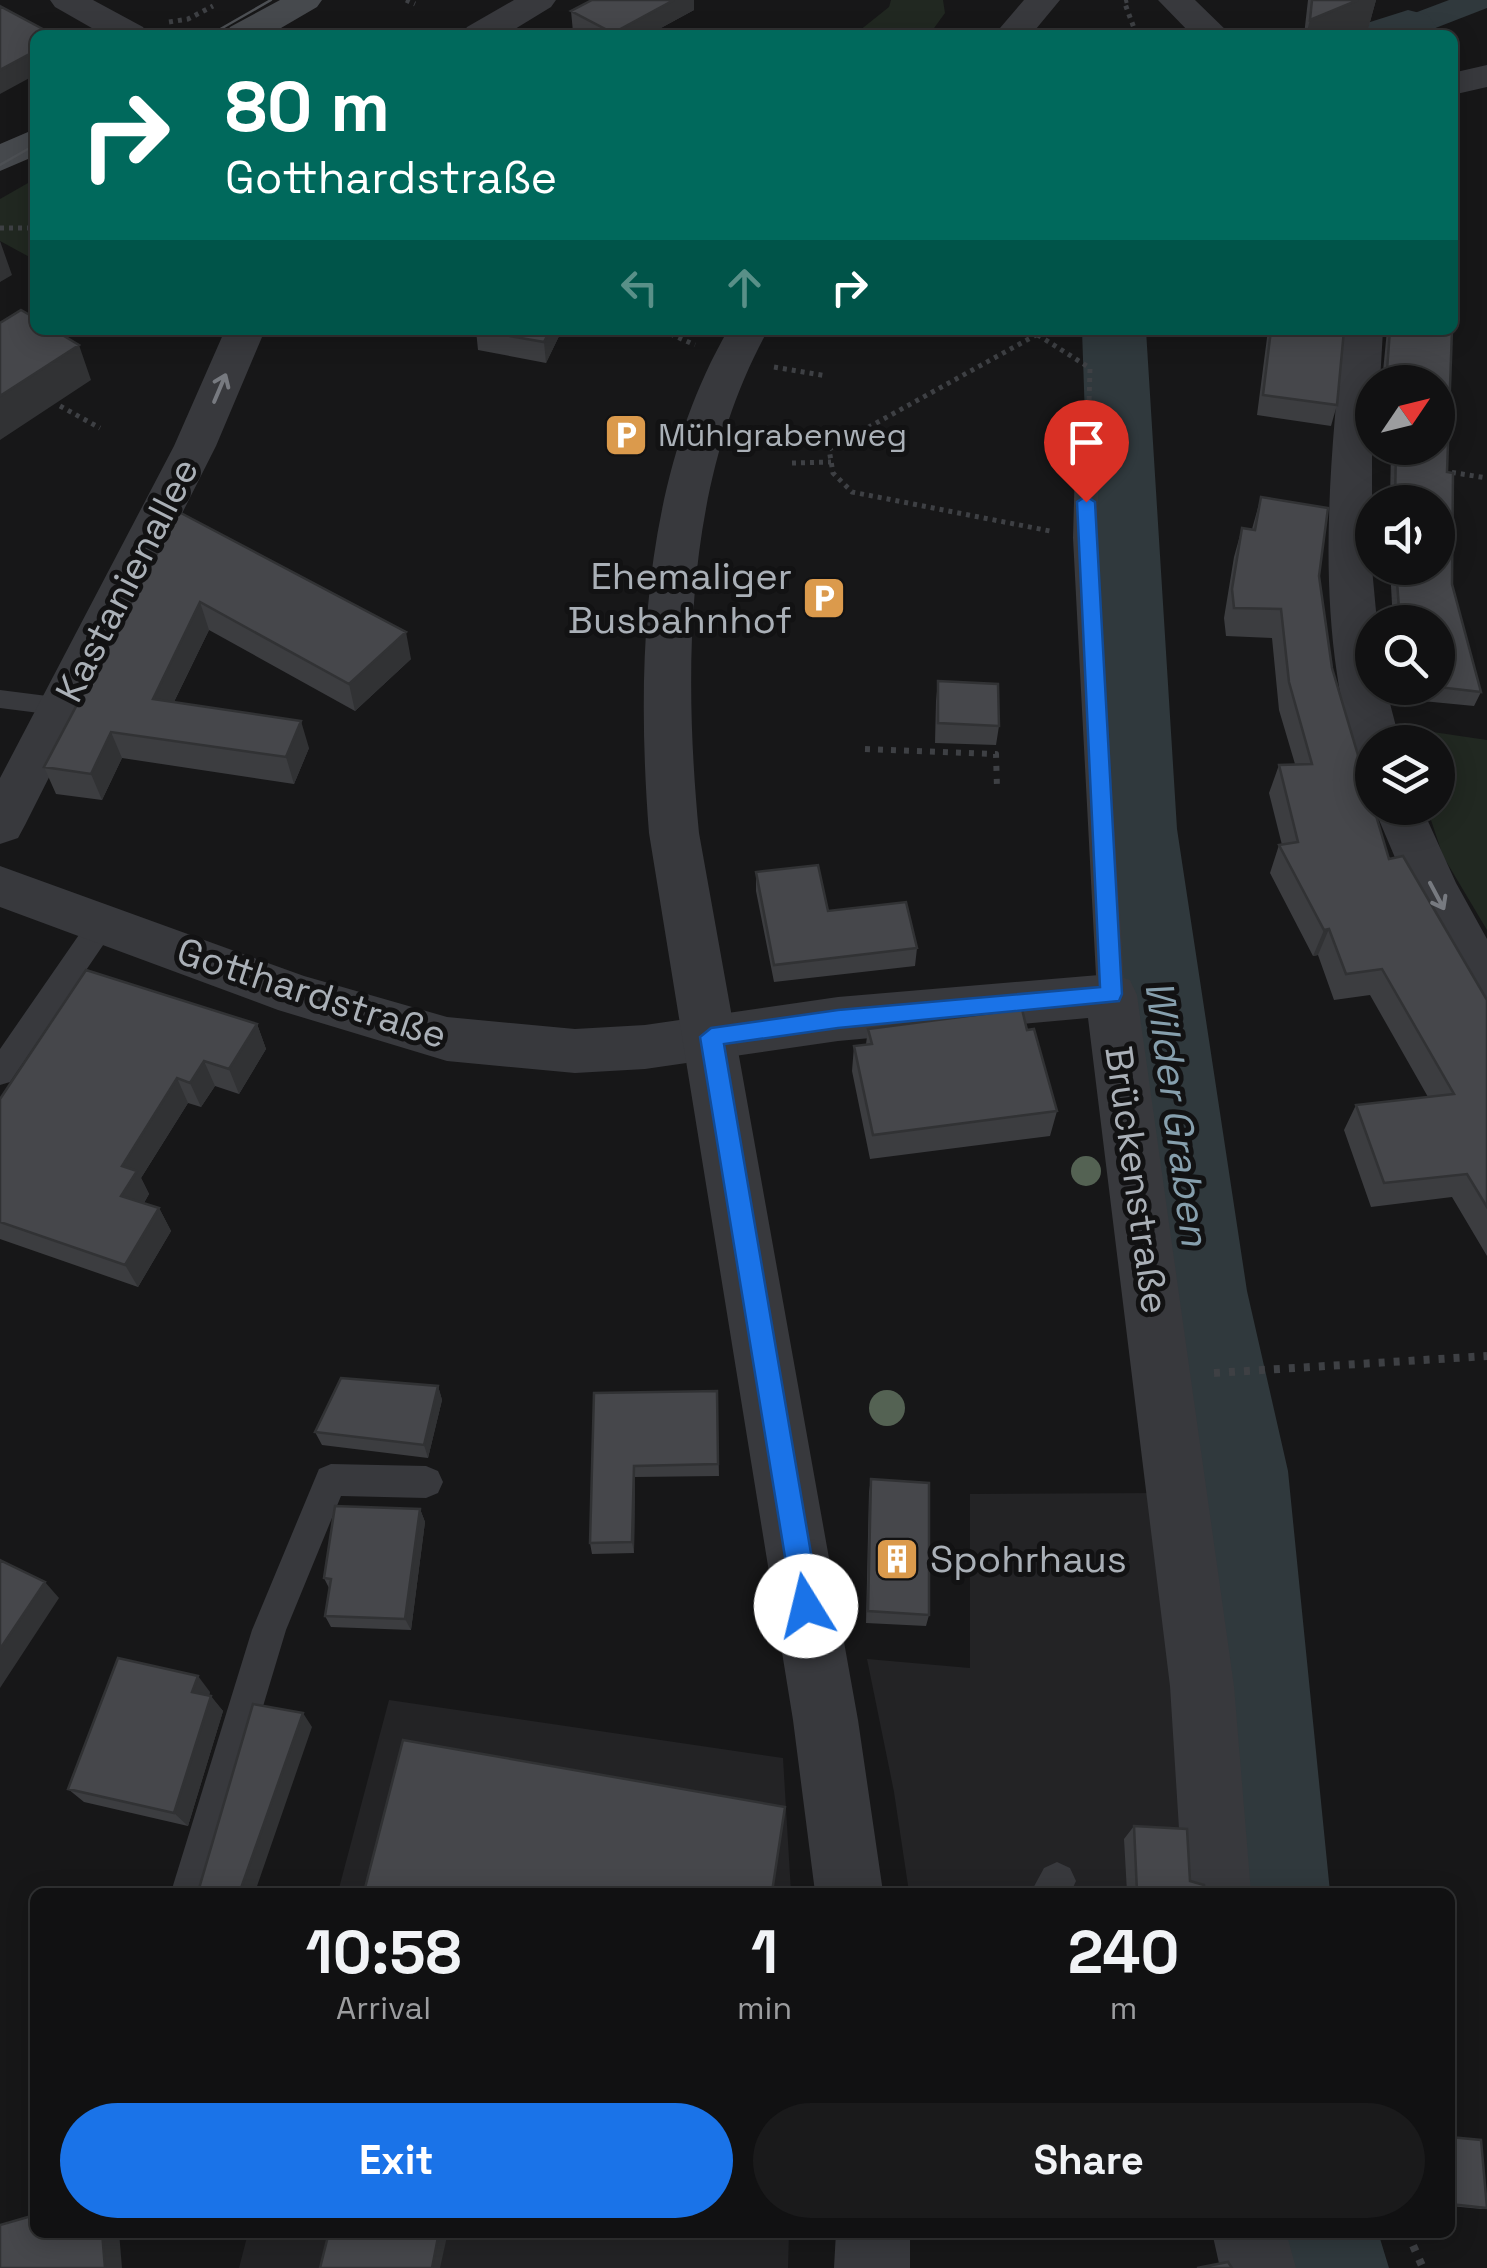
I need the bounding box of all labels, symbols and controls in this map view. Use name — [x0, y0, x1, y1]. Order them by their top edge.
text: 80 m — [225, 62, 390, 151]
icon: right — [60, 70, 190, 200]
text: Gotthardstraße — [225, 149, 557, 206]
icon: left — [612, 260, 667, 315]
icon: ahead — [717, 260, 772, 315]
icon: right — [822, 260, 877, 315]
north arrow — [1355, 365, 1455, 465]
map controls — [1355, 365, 1455, 825]
one-way arrow — [212, 373, 230, 404]
pin — [1044, 400, 1129, 503]
parking icon: Mühlgrabenweg — [603, 412, 649, 458]
place label: Mühlgrabenweg — [658, 415, 907, 455]
icon: arrive — [1059, 415, 1114, 470]
street label: Kastanienallee — [45, 450, 209, 710]
button: sound — [1355, 485, 1455, 585]
place label: Ehemaliger Busbahnhof — [568, 552, 792, 644]
parking icon: Ehemaliger Busbahnhof — [801, 575, 847, 621]
button: search — [1355, 605, 1455, 705]
button: layers — [1355, 725, 1455, 825]
one-way arrow — [1428, 881, 1448, 911]
street label: Gotthardstraße — [171, 927, 453, 1059]
water label: Wilder Graben — [1133, 977, 1221, 1250]
street label: Brückenstraße — [1094, 1043, 1180, 1317]
place label: Spohrhaus — [930, 1535, 1127, 1583]
building icon: Spohrhaus — [874, 1536, 920, 1582]
position arrow — [754, 1554, 858, 1658]
text: 10:58 — [306, 1914, 461, 1991]
text: 1 — [751, 1914, 778, 1991]
text: 240 — [1068, 1914, 1179, 1991]
text: Arrival — [336, 1988, 431, 2028]
text: min — [737, 1988, 792, 2028]
text: m — [1110, 1988, 1137, 2028]
button: Exit — [60, 2103, 733, 2218]
button: Share — [753, 2103, 1425, 2218]

